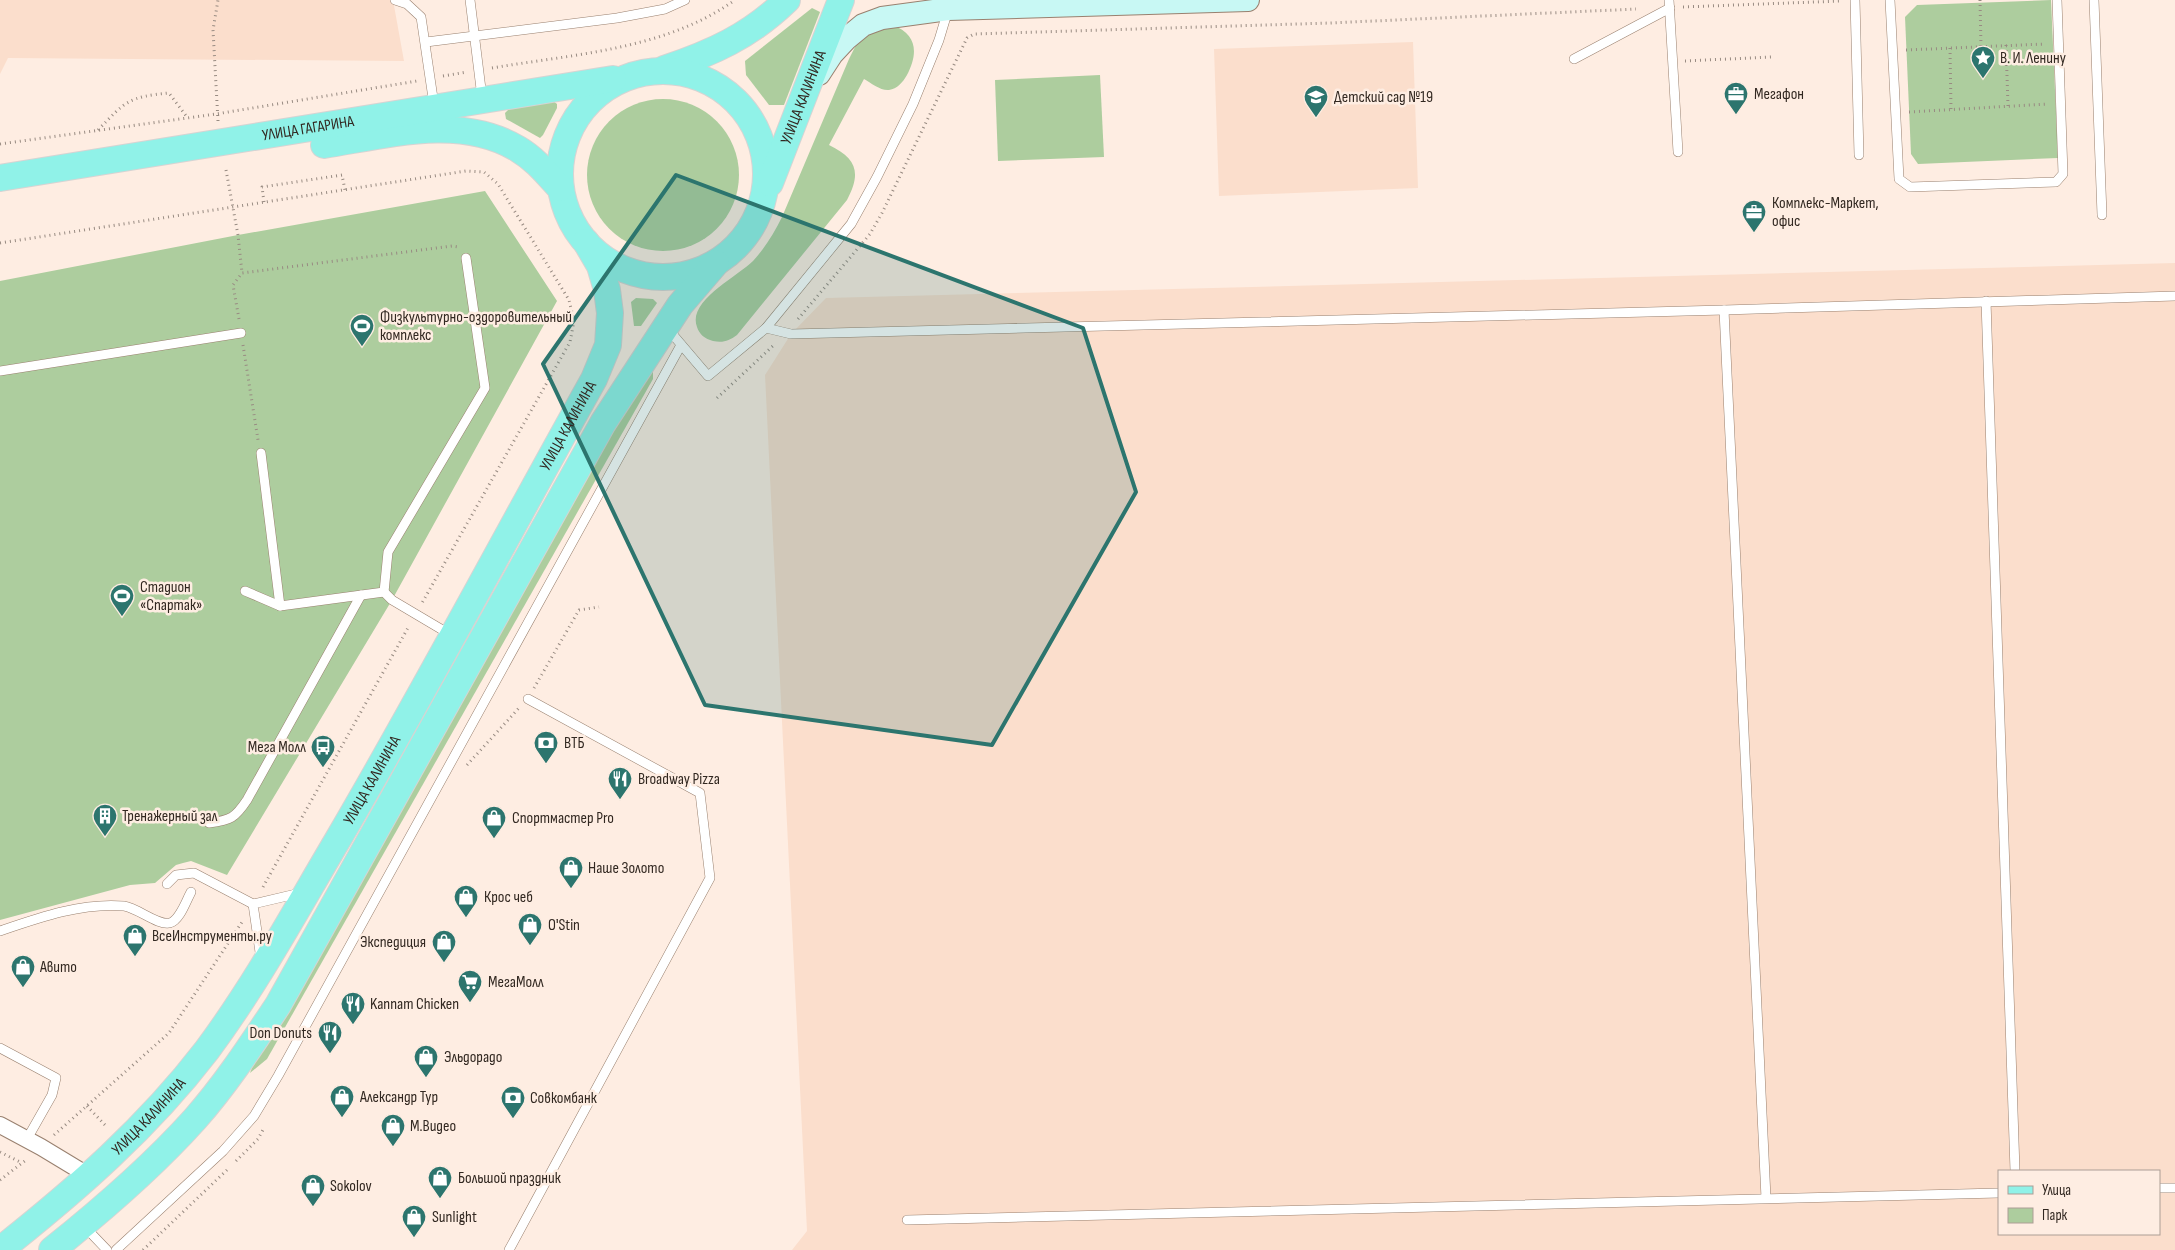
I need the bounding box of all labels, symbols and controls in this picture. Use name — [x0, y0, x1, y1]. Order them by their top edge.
place icon: В. И. Ленину — [1970, 45, 1996, 79]
street label: УЛИЦА КАЛИНИНА — [776, 47, 830, 147]
place label: В. И. Ленину — [2000, 49, 2066, 68]
office icon: Мегафон — [1723, 81, 1749, 115]
school or university icon: Детский сад №19 — [1303, 84, 1329, 118]
place label: Мегафон — [1754, 85, 1804, 104]
place label: Детский сад №19 — [1334, 88, 1433, 107]
street label: УЛИЦА ГАГАРИНА — [261, 111, 355, 145]
place label: Комплекс-Маркет, офис — [1772, 194, 1879, 231]
office icon: Комплекс-Маркет, офис — [1741, 199, 1767, 233]
place label: Физкультурно-оздоровительный комплекс — [380, 308, 572, 345]
sports icon: Физкультурно-оздоровительный комплекс — [349, 313, 375, 347]
street label: УЛИЦА КАЛИНИНА — [536, 378, 600, 474]
place label: Стадион «Спартак» — [140, 578, 202, 615]
sports icon: Стадион «Спартак» — [109, 583, 135, 617]
bank icon: ВТБ — [533, 730, 559, 764]
street label: УЛИЦА КАЛИНИНА — [339, 732, 405, 828]
bus stop icon: Мега Молл — [310, 734, 336, 768]
place label: ВТБ — [564, 734, 585, 753]
place label: Мега Молл — [248, 738, 306, 757]
restaurant icon: Broadway Pizza — [607, 766, 633, 800]
place label: Broadway Pizza — [638, 770, 720, 789]
building icon: Тренажерный зал — [92, 803, 118, 837]
shop icon: Спортмастер Pro — [481, 805, 507, 839]
place label: Тренажерный зал — [122, 807, 218, 826]
place label: Спортмастер Pro — [512, 809, 614, 828]
shop icon: Наше Золото — [558, 855, 584, 889]
place label: Наше Золото — [588, 859, 664, 878]
shop icon: Крос чеб — [453, 884, 479, 918]
place label: Крос чеб — [484, 888, 533, 907]
shop icon: O'Stin — [517, 912, 543, 946]
place label: O'Stin — [548, 916, 580, 935]
shop icon: ВсеИнструменты.ру — [122, 923, 148, 957]
place label: ВсеИнструменты.ру — [152, 927, 272, 946]
shop icon: Экспедиция — [431, 929, 457, 963]
place label: Экспедиция — [360, 933, 426, 952]
shop icon: Авито — [10, 954, 36, 988]
place label: Авито — [39, 958, 77, 977]
supermarket icon: МегаМолл — [457, 969, 483, 1003]
place label: МегаМолл — [488, 973, 544, 992]
restaurant icon: Kannam Chicken — [340, 991, 366, 1025]
place label: Kannam Chicken — [370, 995, 459, 1014]
restaurant icon: Don Donuts — [317, 1020, 343, 1054]
place label: Don Donuts — [250, 1024, 312, 1043]
shop icon: Эльдорадо — [413, 1044, 439, 1078]
place label: Эльдорадо — [444, 1048, 502, 1067]
street label: УЛИЦА КАЛИНИНА — [108, 1074, 190, 1159]
shop icon: Александр Тур — [329, 1084, 355, 1118]
bank icon: Совкомбанк — [500, 1085, 526, 1119]
place label: Александр Тур — [359, 1088, 438, 1107]
place label: Совкомбанк — [530, 1089, 598, 1108]
shop icon: М.Видео — [380, 1113, 406, 1147]
place label: М.Видео — [410, 1117, 456, 1136]
shop icon: Большой праздник — [427, 1165, 453, 1199]
place label: Большой праздник — [458, 1169, 562, 1188]
legend — [1998, 1170, 2160, 1235]
shop icon: Sokolov — [300, 1173, 326, 1207]
place label: Sokolov — [330, 1177, 372, 1196]
text: Улица — [2042, 1181, 2071, 1200]
shop icon: Sunlight — [401, 1204, 427, 1238]
text: Парк — [2042, 1206, 2068, 1225]
place label: Sunlight — [432, 1208, 477, 1227]

